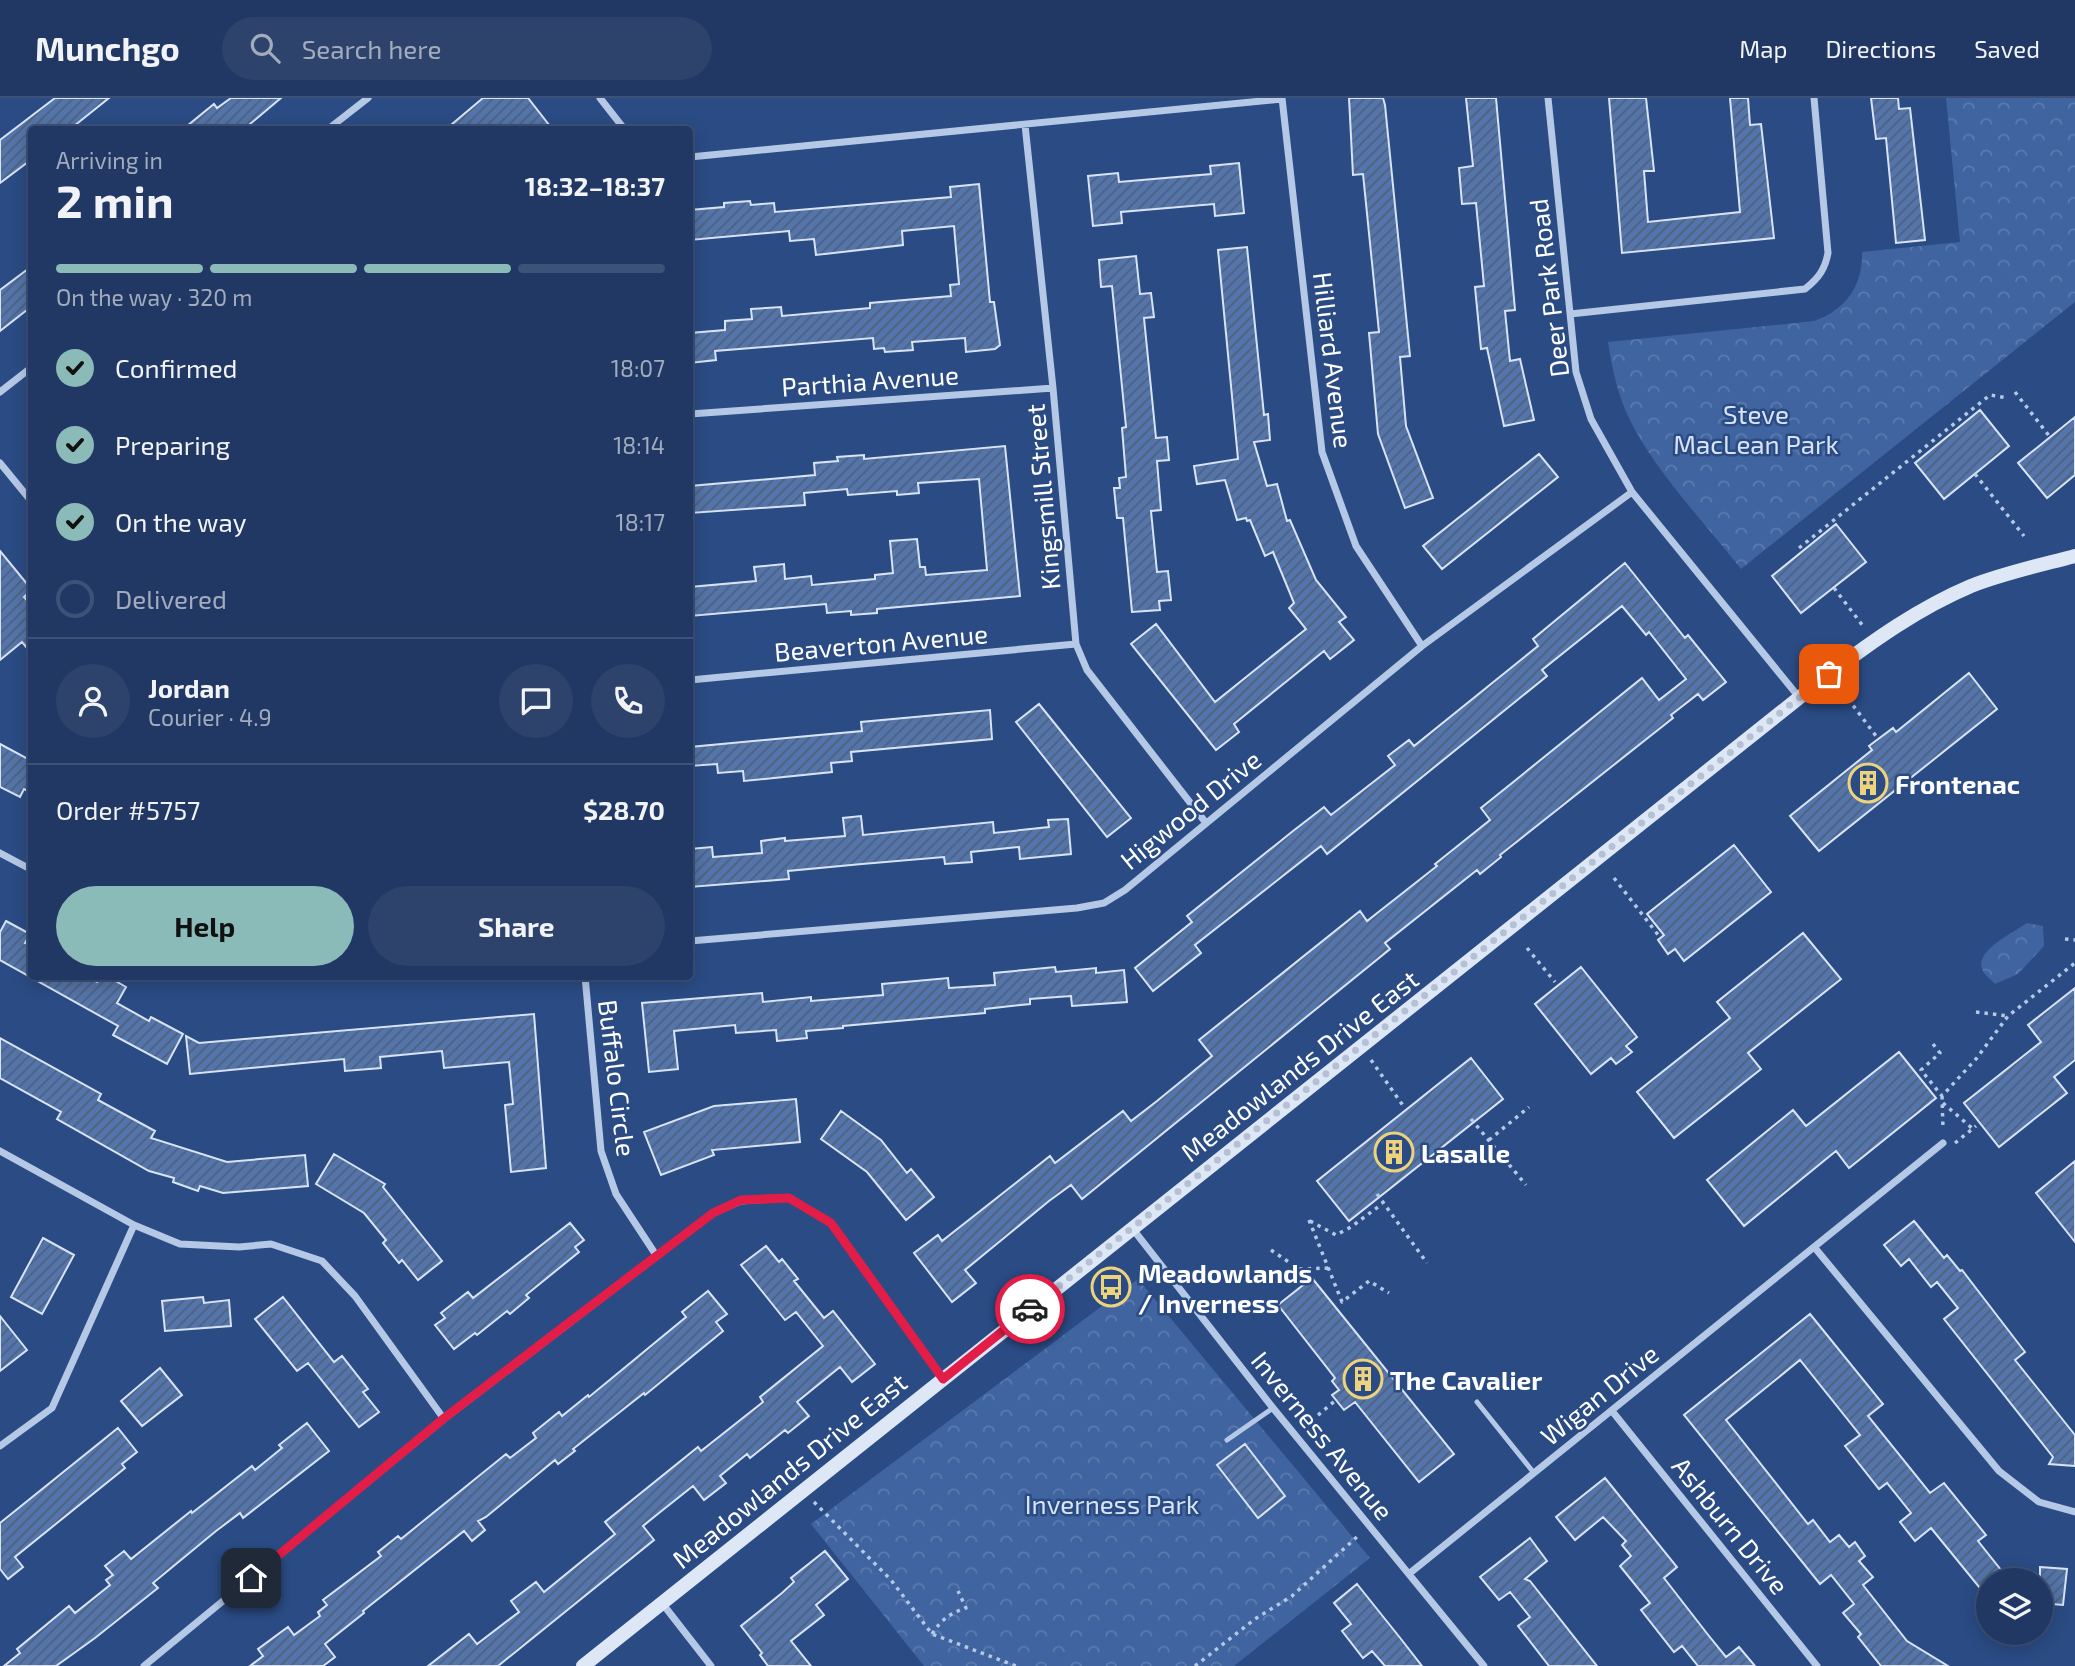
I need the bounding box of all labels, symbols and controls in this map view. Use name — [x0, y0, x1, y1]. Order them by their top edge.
search box — [222, 17, 712, 80]
text: Munchgo — [35, 28, 180, 68]
icon: search — [246, 29, 284, 67]
text: Search here — [302, 33, 441, 64]
text: Map — [1739, 34, 1787, 63]
text: Directions — [1825, 34, 1936, 63]
text: Saved — [1974, 34, 2040, 63]
text: Arriving in — [56, 146, 163, 174]
text: 18:32–18:37 — [525, 170, 665, 201]
text: 2 min — [56, 172, 174, 227]
street label: Deer Park Road — [1522, 197, 1574, 379]
street label: Hilliard Avenue — [1308, 270, 1360, 450]
text: On the way · 320 m — [56, 283, 252, 311]
icon: check — [56, 349, 94, 387]
text: Confirmed — [115, 352, 238, 383]
text: 18:07 — [611, 354, 665, 382]
street label: Parthia Avenue — [780, 358, 960, 402]
park label: Steve MacLean Park — [1673, 398, 1839, 459]
street label: Kingsmill Street — [1018, 403, 1066, 591]
icon: check — [56, 426, 94, 464]
text: Preparing — [115, 429, 230, 460]
text: 18:14 — [613, 431, 665, 459]
icon: check — [56, 503, 94, 541]
text: On the way — [115, 506, 246, 537]
text: 18:17 — [616, 508, 665, 536]
text: Delivered — [115, 583, 227, 614]
street label: Beaverton Avenue — [773, 617, 989, 667]
pin — [1799, 644, 1859, 704]
icon: bag — [1810, 655, 1848, 693]
button: person — [56, 664, 130, 738]
button: chat — [499, 664, 573, 738]
button: phone — [591, 664, 665, 738]
text: Jordan — [148, 672, 230, 703]
text: Courier · 4.9 — [148, 703, 272, 731]
street label: Higwood Drive — [1114, 743, 1266, 875]
building icon: Frontenac — [1847, 762, 1889, 804]
place label: Frontenac — [1895, 768, 2020, 799]
text: Order #5757 — [56, 794, 200, 825]
text: $28.70 — [583, 794, 665, 825]
button: Help — [56, 886, 354, 966]
button: Share — [368, 886, 665, 966]
street label: Meadowlands Drive East — [1174, 963, 1424, 1167]
street label: Buffalo Circle — [593, 998, 643, 1158]
building icon: Lasalle — [1373, 1131, 1415, 1173]
place label: Lasalle — [1421, 1137, 1510, 1168]
place label: Meadowlands / Inverness — [1138, 1257, 1312, 1318]
bus stop icon: Meadowlands / Inverness — [1090, 1266, 1132, 1308]
courier — [995, 1274, 1065, 1344]
icon: car — [1011, 1290, 1049, 1328]
street label: Wigan Drive — [1534, 1337, 1664, 1451]
street label: Inverness Avenue — [1246, 1345, 1400, 1525]
building icon: The Cavalier — [1342, 1358, 1384, 1400]
place label: The Cavalier — [1390, 1364, 1542, 1395]
street label: Meadowlands Drive East — [666, 1366, 912, 1574]
street label: Ashburn Drive — [1666, 1450, 1796, 1600]
park label: Inverness Park — [1025, 1488, 1199, 1519]
pin — [221, 1548, 281, 1608]
icon: home — [232, 1559, 270, 1597]
map controls — [1976, 1568, 2053, 1645]
button: layers — [1976, 1568, 2053, 1645]

